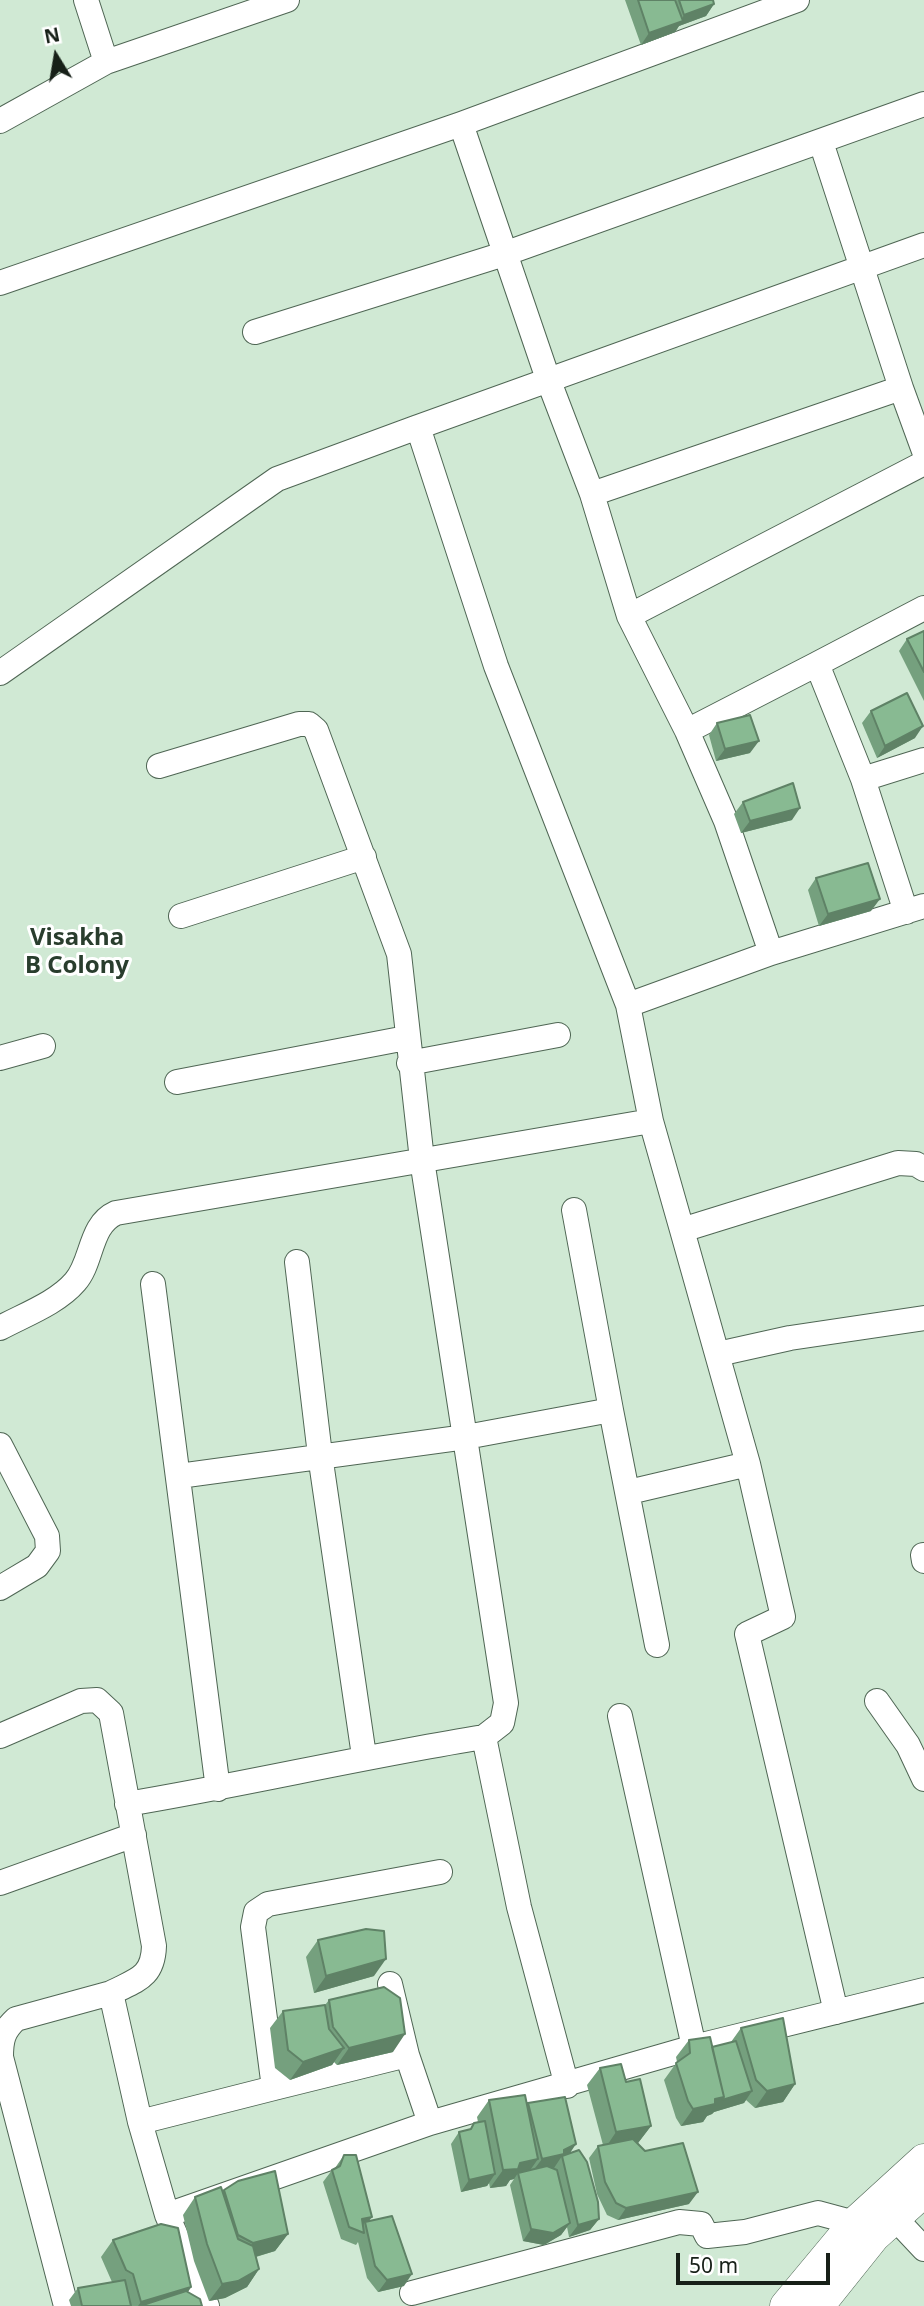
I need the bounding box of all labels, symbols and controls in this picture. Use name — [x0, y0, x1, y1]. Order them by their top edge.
north arrow — [21, 21, 91, 91]
text: N — [42, 21, 62, 50]
district label: Visakha B Colony — [25, 924, 129, 980]
scale bar — [679, 2240, 833, 2284]
text: 50 m — [689, 2251, 738, 2279]

